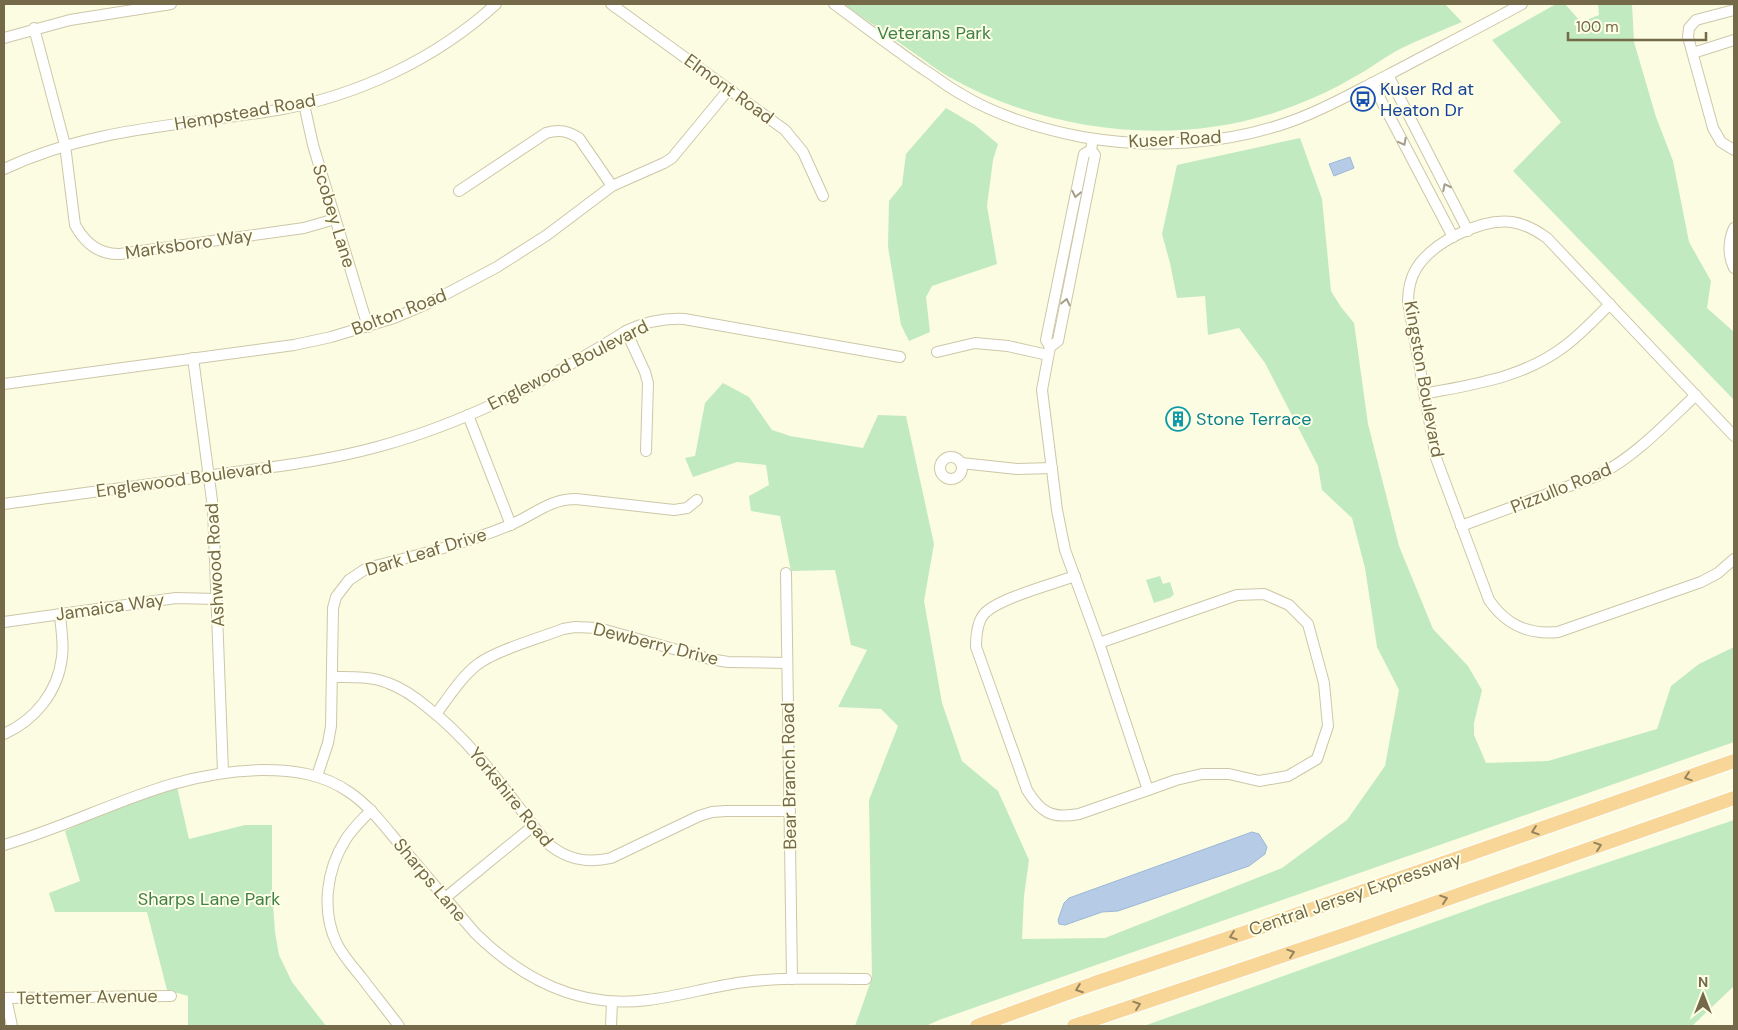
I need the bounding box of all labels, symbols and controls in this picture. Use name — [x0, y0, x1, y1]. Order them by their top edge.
scale bar — [1568, 10, 1706, 42]
text: 100 m — [1576, 17, 1619, 37]
park label: Veterans Park — [877, 21, 991, 45]
street label: Elmont Road — [679, 48, 779, 130]
place label: Kuser Rd at Heaton Dr — [1380, 77, 1474, 122]
bus stop icon: Kuser Rd at Heaton Dr — [1350, 86, 1376, 112]
street label: Hempstead Road — [172, 88, 318, 136]
street label: Kuser Road — [1128, 125, 1222, 153]
one-way arrow — [1397, 136, 1407, 145]
street label: Scobey Lane — [307, 161, 361, 271]
one-way arrow — [1442, 183, 1452, 192]
one-way arrow — [1072, 190, 1082, 198]
street label: Marksboro Way — [123, 223, 255, 265]
street label: Bolton Road — [348, 283, 450, 341]
one-way arrow — [1060, 298, 1071, 307]
street label: Kingston Boulevard — [1398, 299, 1450, 459]
street label: Englewood Boulevard — [484, 314, 652, 416]
building icon: Stone Terrace — [1165, 406, 1191, 432]
place label: Stone Terrace — [1196, 407, 1312, 431]
street label: Englewood Boulevard — [94, 455, 274, 503]
street label: Pizzullo Road — [1507, 457, 1615, 519]
street label: Ashwood Road — [200, 502, 230, 628]
street label: Dark Leaf Drive — [363, 522, 489, 582]
street label: Jamaica Way — [54, 587, 166, 627]
street label: Dewberry Drive — [591, 617, 721, 671]
street label: Bear Branch Road — [776, 702, 802, 850]
street label: Yorkshire Road — [463, 742, 559, 852]
one-way arrow — [1684, 772, 1693, 782]
one-way arrow — [1531, 825, 1540, 835]
street label: Sharps Lane — [388, 833, 472, 927]
one-way arrow — [1593, 842, 1602, 852]
street label: Central Jersey Expressway — [1246, 846, 1464, 942]
park label: Sharps Lane Park — [138, 887, 280, 911]
one-way arrow — [1440, 895, 1448, 905]
one-way arrow — [1229, 931, 1237, 941]
one-way arrow — [1286, 948, 1295, 958]
north arrow — [1678, 970, 1728, 1020]
text: N — [1698, 973, 1708, 991]
one-way arrow — [1075, 983, 1084, 993]
street label: Tettemer Avenue — [16, 984, 158, 1010]
one-way arrow — [1132, 1000, 1141, 1010]

